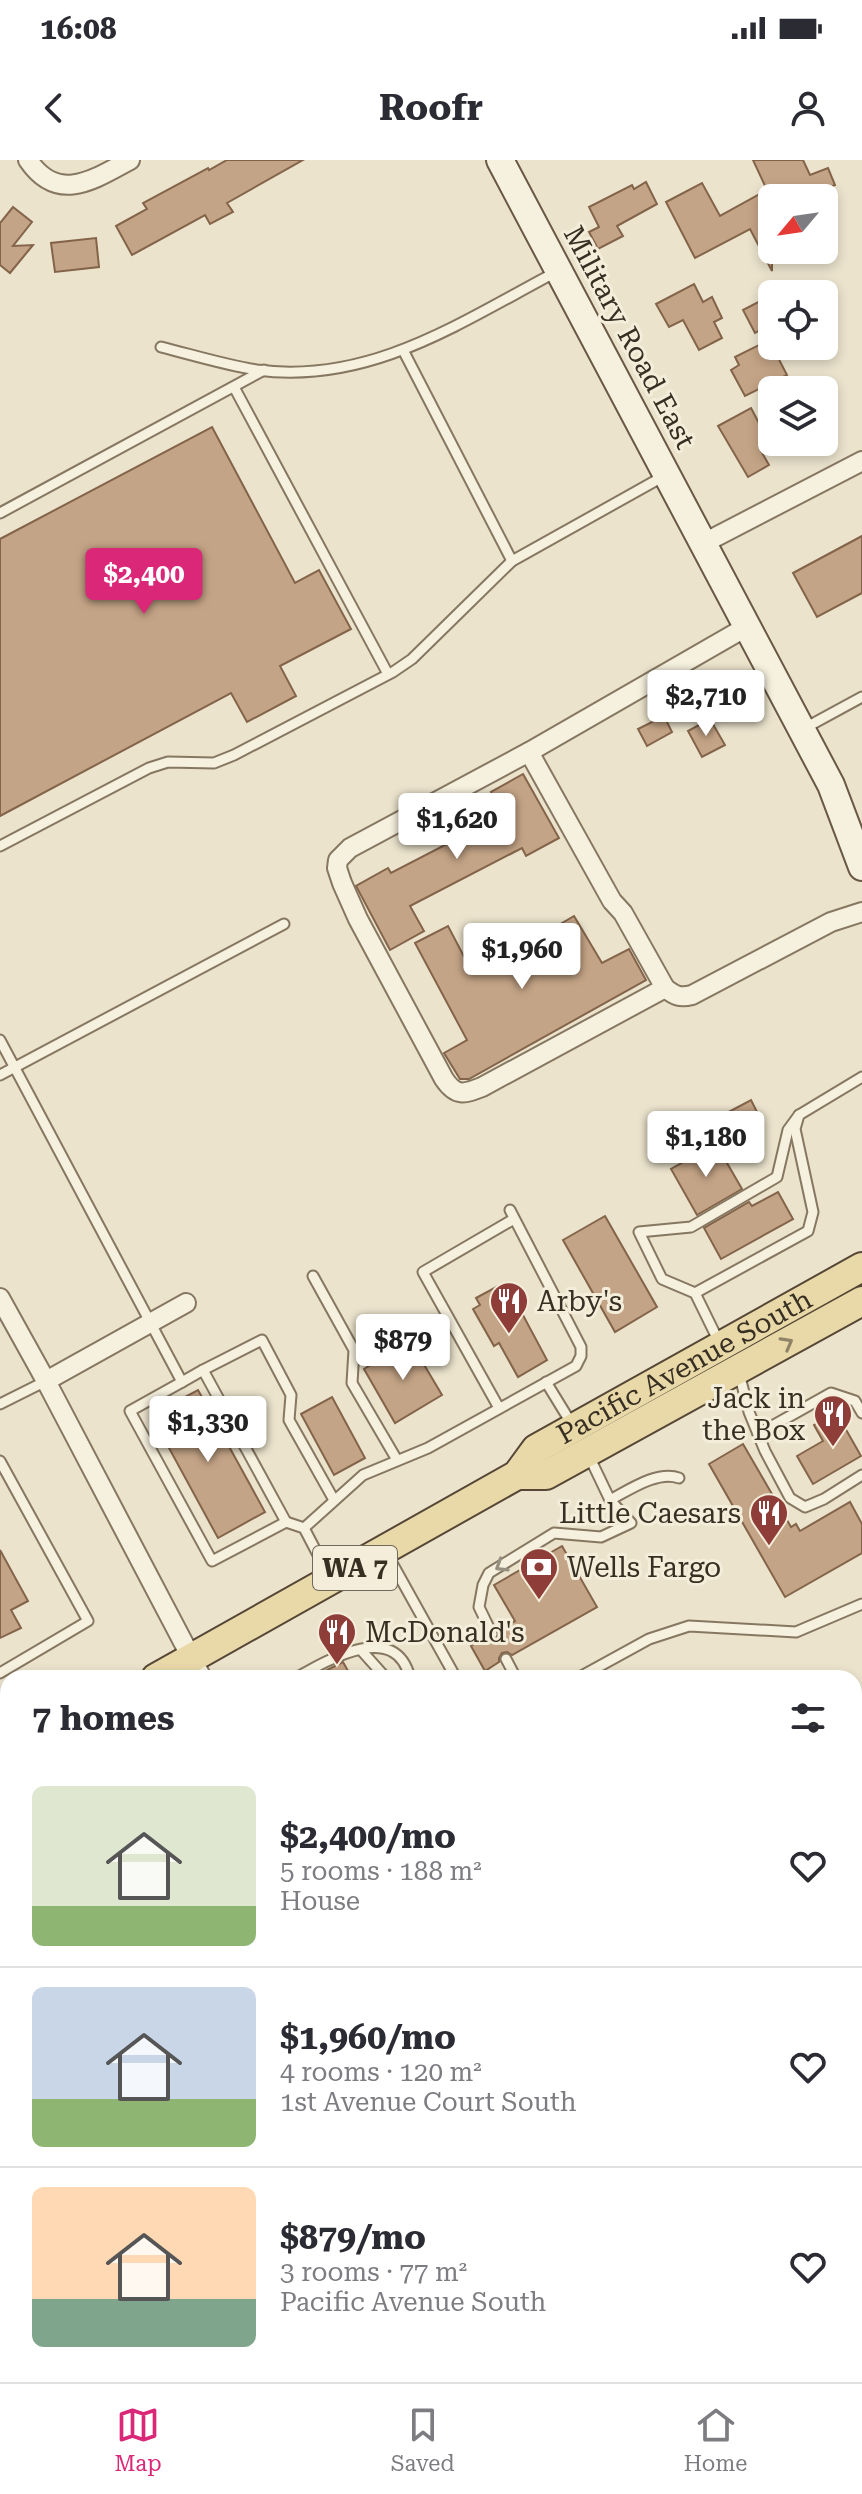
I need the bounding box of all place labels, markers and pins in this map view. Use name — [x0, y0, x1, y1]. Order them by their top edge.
pin: $2,400 — [79, 548, 209, 616]
pin: $2,710 — [641, 670, 771, 738]
pin: $1,620 — [392, 793, 522, 861]
pin: $1,960 — [457, 923, 587, 991]
pin: $1,180 — [641, 1111, 771, 1179]
restaurant icon: Arby's — [488, 1280, 530, 1335]
place label: Arby's — [537, 1285, 622, 1318]
pin: $879 — [356, 1314, 450, 1382]
place label: Jack in the Box — [702, 1382, 805, 1447]
restaurant icon: Jack in the Box — [812, 1393, 854, 1448]
pin: $1,330 — [143, 1396, 273, 1464]
restaurant icon: Little Caesars — [748, 1492, 790, 1547]
place label: Little Caesars — [559, 1497, 741, 1530]
bank icon: Wells Fargo — [518, 1546, 560, 1601]
place label: Wells Fargo — [567, 1551, 721, 1584]
restaurant icon: McDonald's — [316, 1611, 358, 1666]
place label: McDonald's — [365, 1616, 525, 1649]

